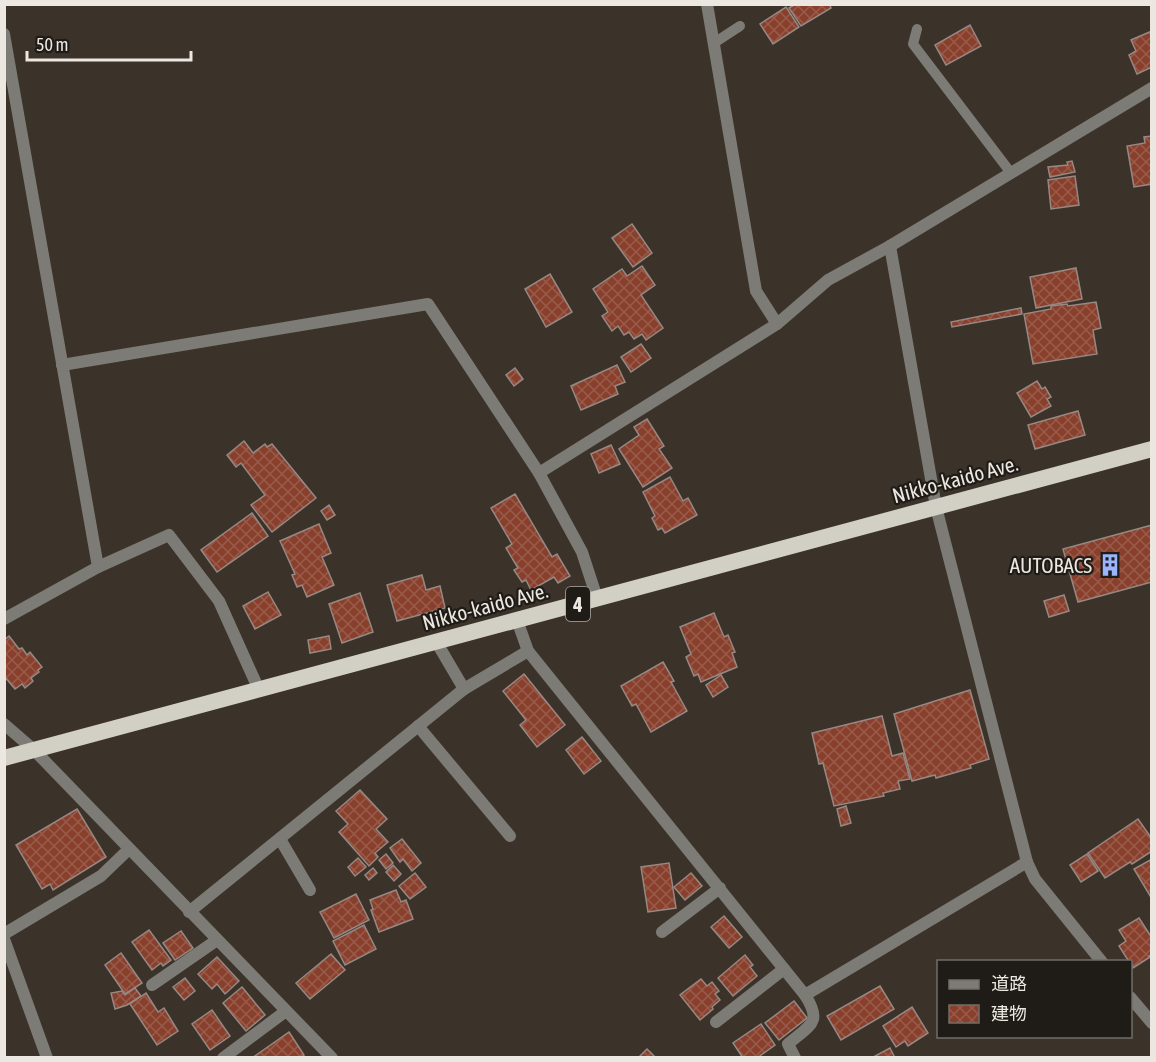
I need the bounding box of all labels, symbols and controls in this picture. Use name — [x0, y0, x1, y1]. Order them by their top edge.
scale bar — [27, 24, 190, 62]
text: 50 m — [36, 34, 68, 55]
street label: Nikko-kaido Ave. — [890, 451, 1020, 507]
building icon: AUTOBACS — [1097, 552, 1123, 578]
place label: AUTOBACS — [1010, 553, 1092, 577]
street label: Nikko-kaido Ave. — [420, 578, 550, 634]
road number: 4 — [566, 587, 590, 621]
legend — [937, 960, 1132, 1038]
text: 道路 — [991, 973, 1027, 994]
text: 建物 — [991, 1003, 1027, 1024]

